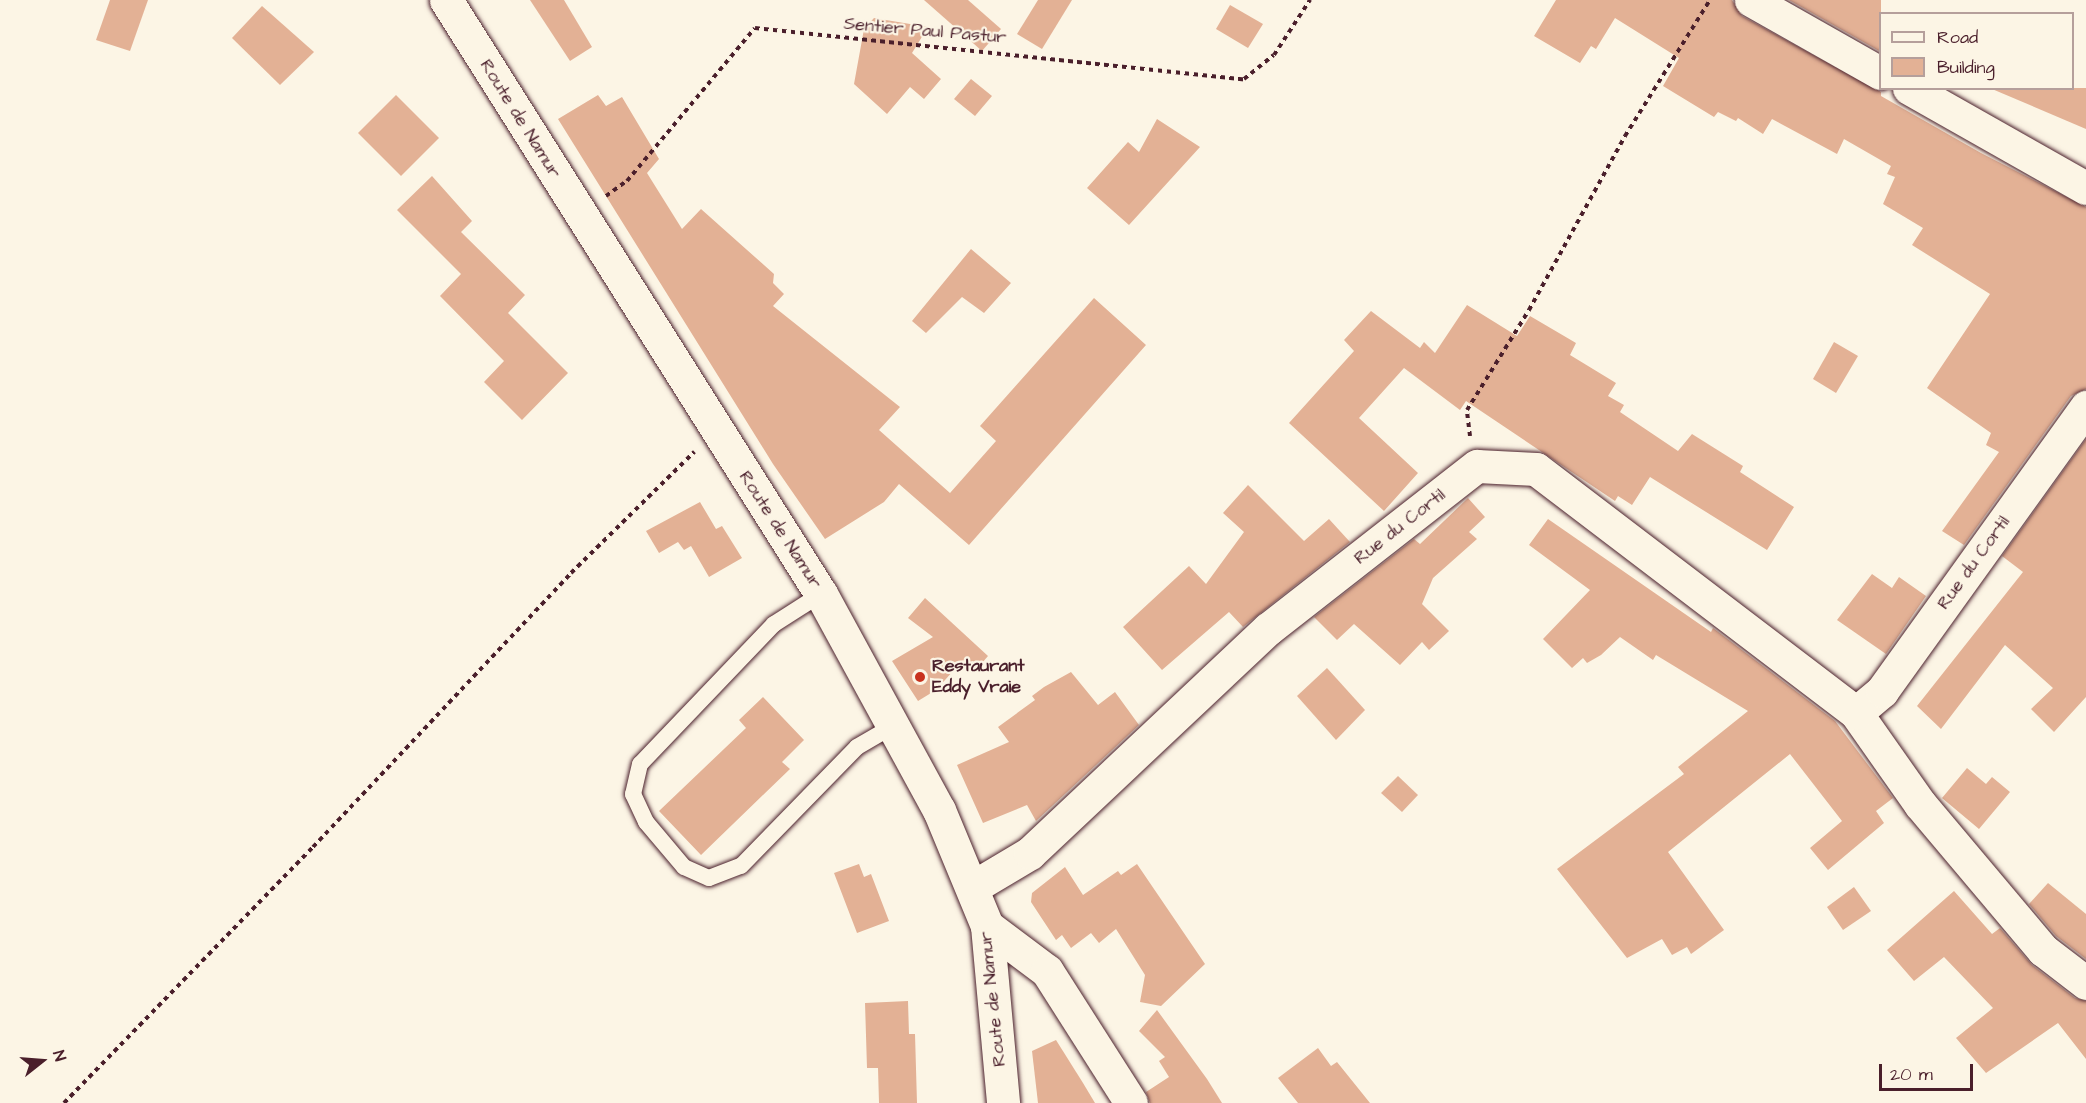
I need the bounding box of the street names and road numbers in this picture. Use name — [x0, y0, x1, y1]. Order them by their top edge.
street label: Sentier Paul Pastur — [843, 13, 1007, 49]
street label: Route de Namur — [475, 56, 565, 182]
street label: Route de Namur — [734, 467, 826, 593]
street label: Rue du Cortil — [1350, 485, 1450, 569]
street label: Rue du Cortil — [1933, 512, 2015, 614]
street label: Route de Namur — [975, 930, 1011, 1068]

